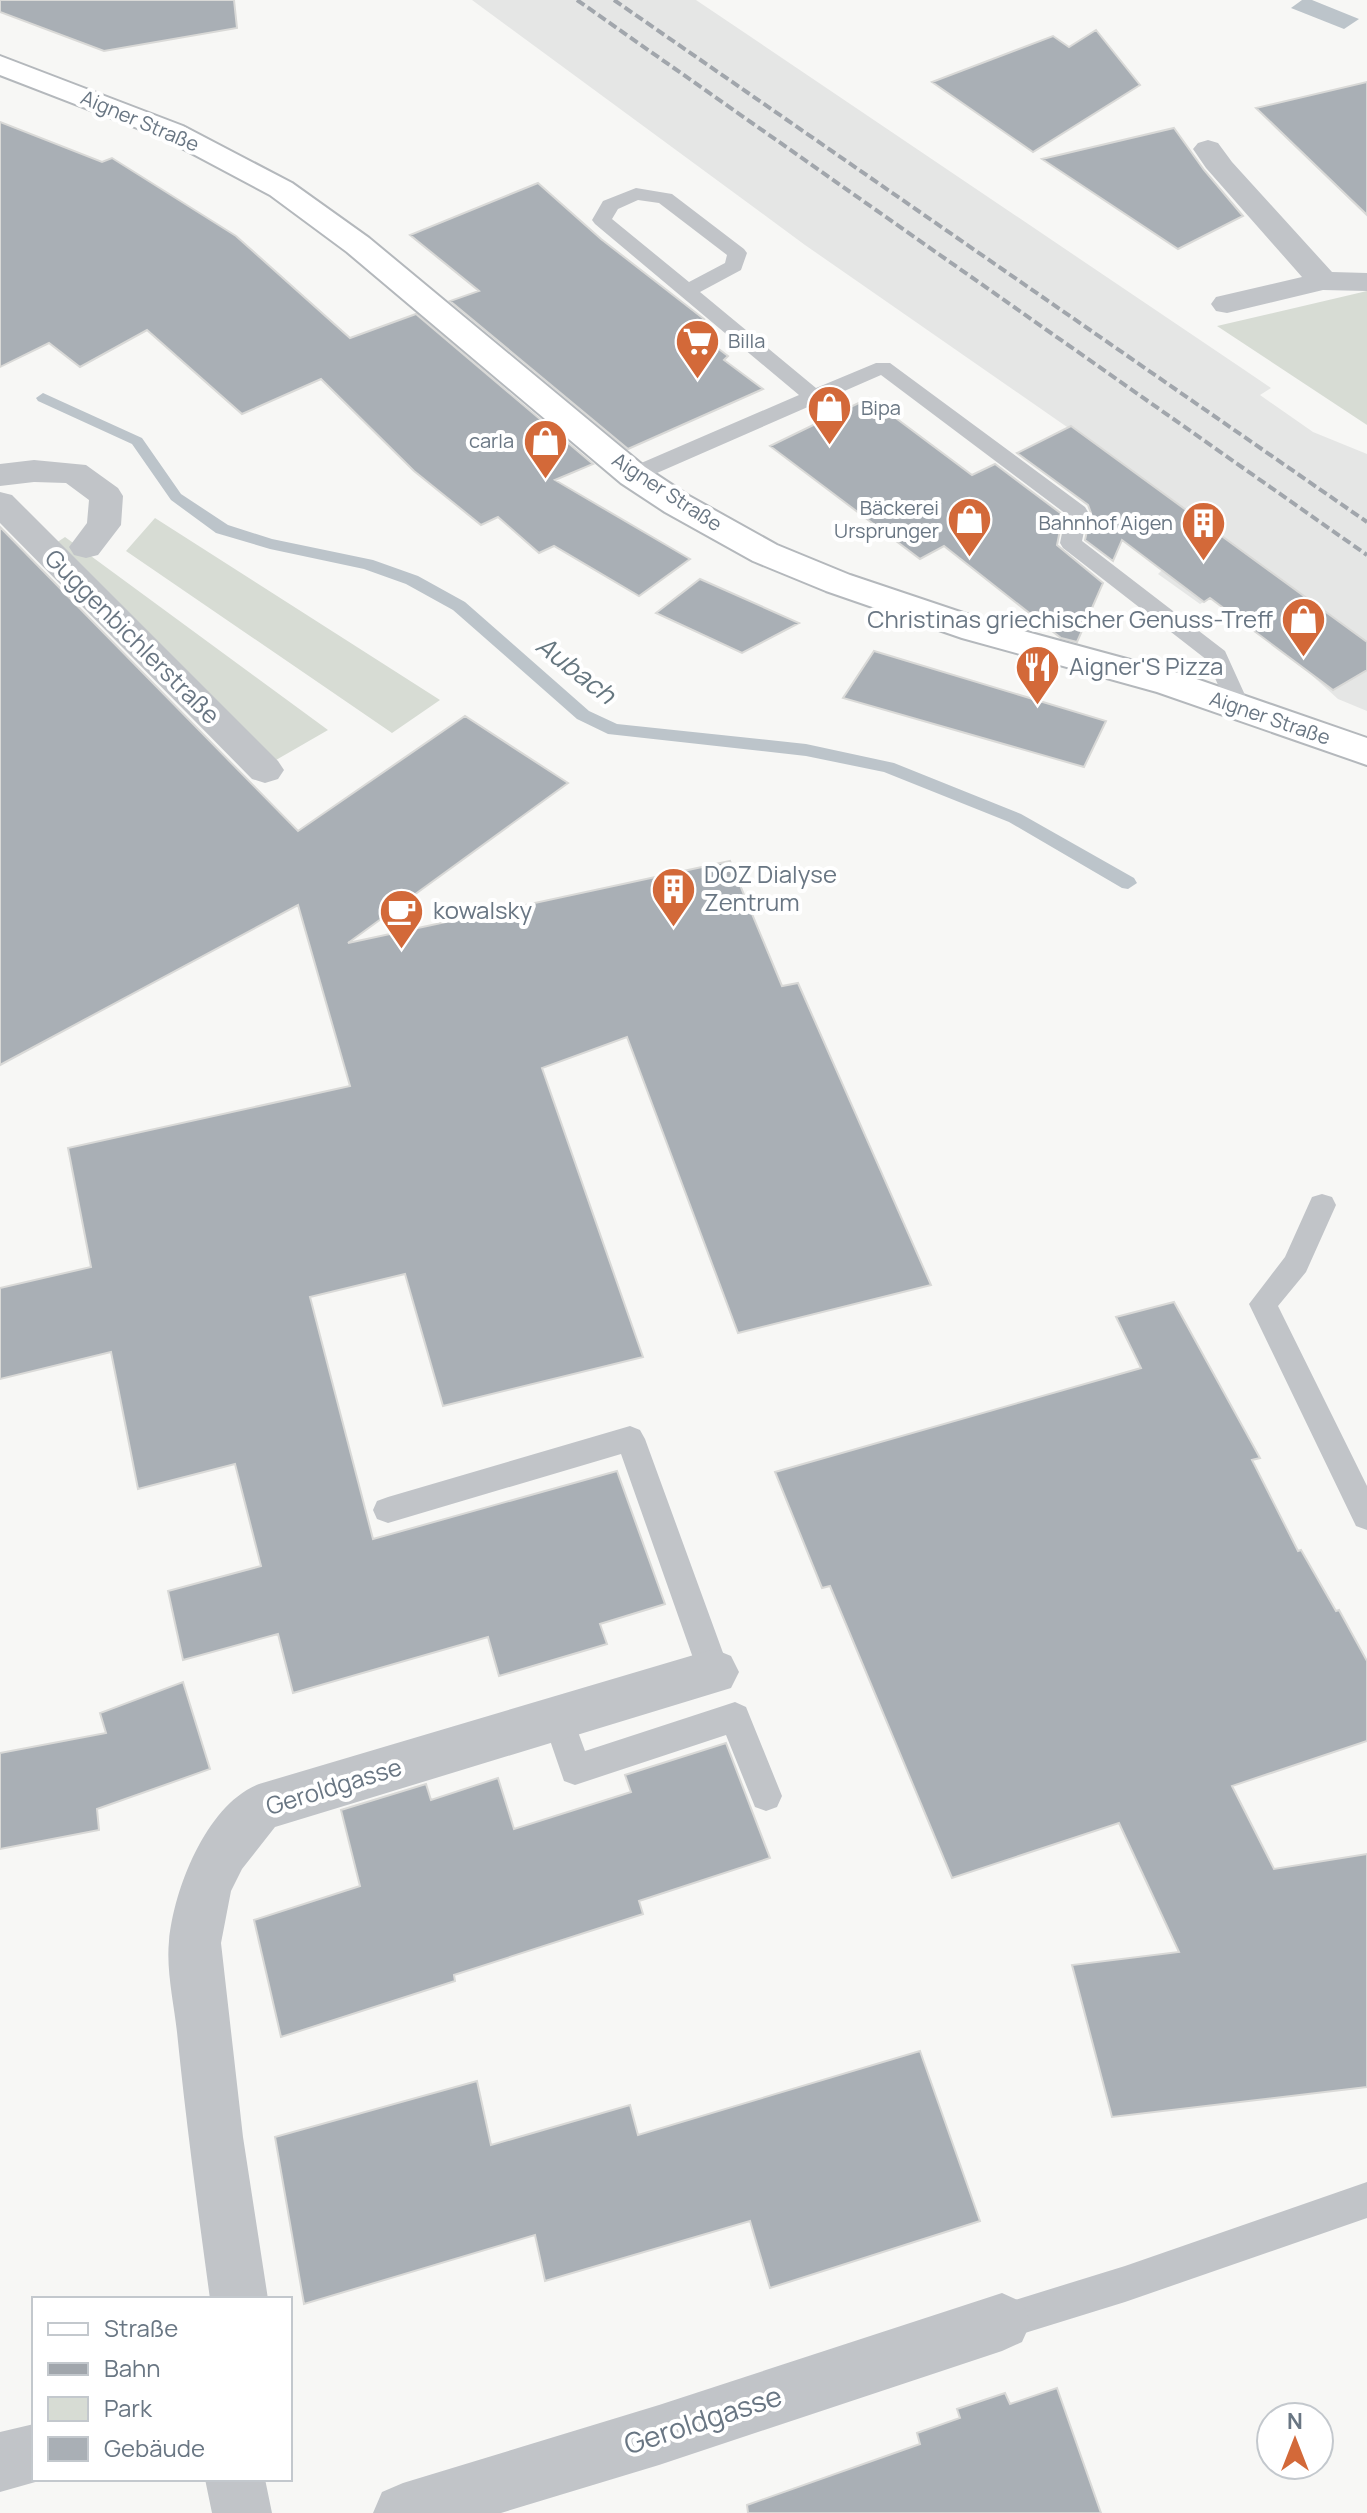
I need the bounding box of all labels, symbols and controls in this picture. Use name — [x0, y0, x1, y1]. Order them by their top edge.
street label: Aigner Straße — [77, 84, 203, 158]
supermarket icon: Billa — [673, 317, 721, 380]
place label: Billa — [728, 327, 765, 354]
shop icon: Bipa — [806, 384, 854, 447]
place label: Bipa — [861, 394, 901, 421]
shop icon: carla — [521, 417, 569, 480]
place label: carla — [469, 427, 514, 454]
street label: Aigner Straße — [607, 446, 727, 537]
place label: Bäckerei Ursprunger — [834, 494, 939, 544]
shop icon: Bäckerei Ursprunger — [946, 496, 994, 559]
building icon: Bahnhof Aigen — [1180, 499, 1228, 562]
place label: Bahnhof Aigen — [1039, 509, 1173, 536]
street label: Guggenbichlerstraße — [38, 541, 228, 731]
shop icon: Christinas griechischer Genuss-Treff — [1280, 596, 1328, 659]
place label: Christinas griechischer Genuss-Treff — [867, 602, 1273, 635]
water label: Aubach — [529, 627, 625, 713]
restaurant icon: Aigner'S Pizza — [1014, 643, 1062, 706]
place label: Aigner'S Pizza — [1069, 649, 1223, 682]
street label: Aigner Straße — [1206, 684, 1334, 751]
place label: DOZ Dialyse Zentrum — [704, 857, 837, 918]
building icon: DOZ Dialyse Zentrum — [649, 865, 697, 928]
cafe icon: kowalsky — [378, 887, 426, 950]
place label: kowalsky — [433, 893, 533, 926]
street label: Geroldgasse — [262, 1749, 405, 1822]
legend — [32, 2297, 292, 2481]
text: Straße — [104, 2311, 178, 2344]
text: Bahn — [104, 2351, 161, 2384]
street label: Geroldgasse — [619, 2376, 786, 2462]
text: Park — [104, 2391, 153, 2424]
north arrow — [1255, 2401, 1335, 2481]
text: N — [1287, 2406, 1303, 2436]
text: Gebäude — [104, 2431, 205, 2464]

